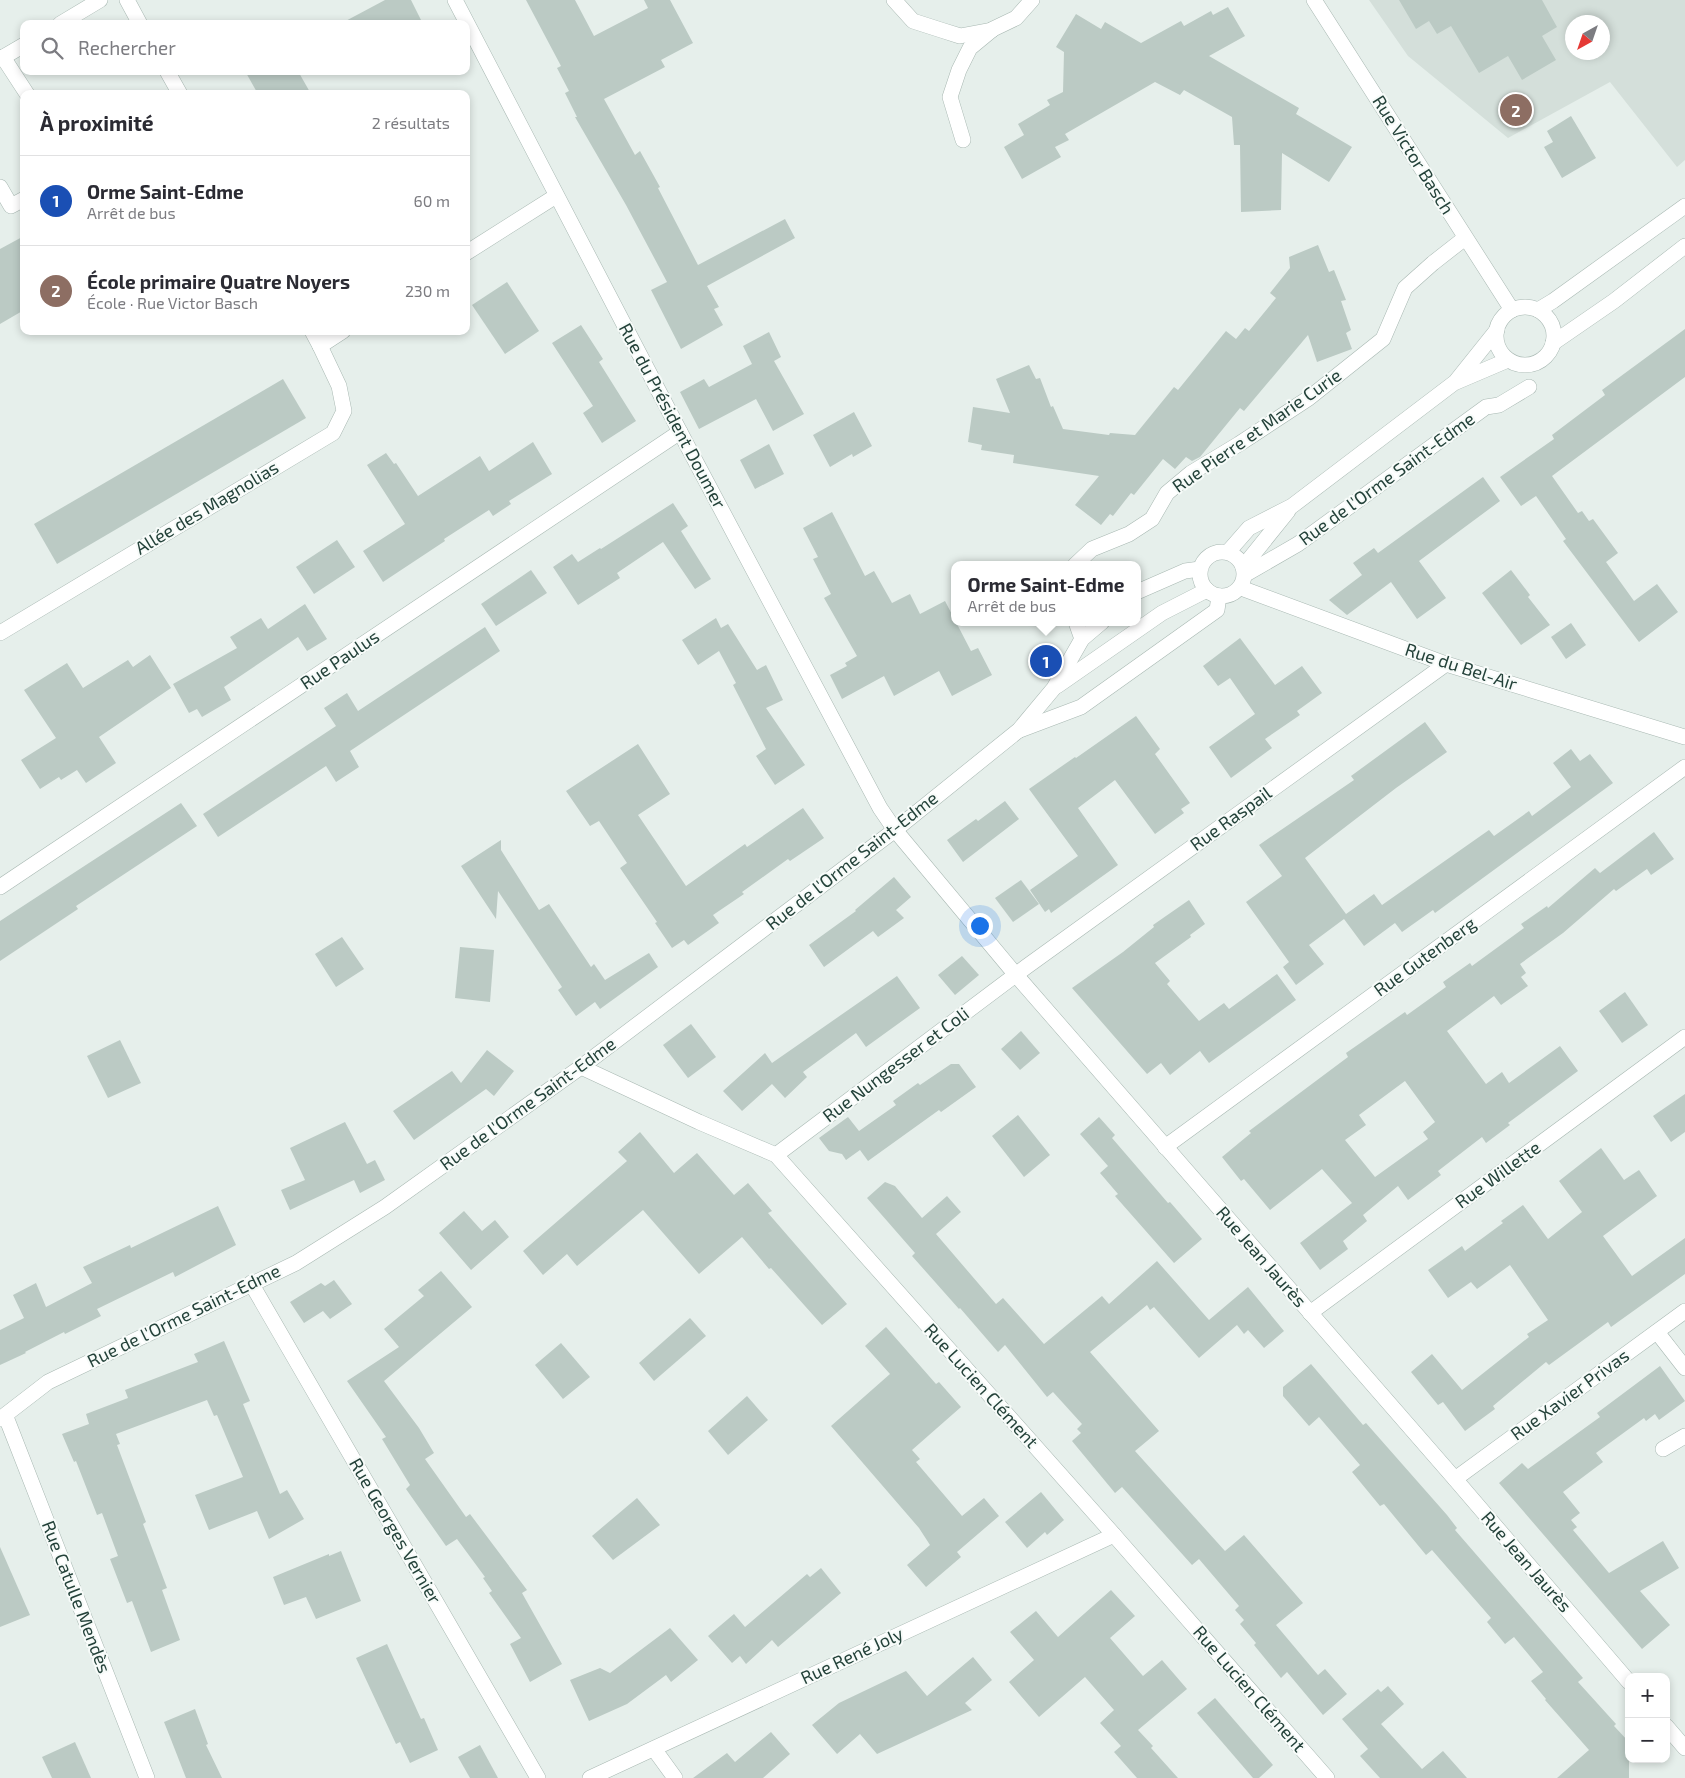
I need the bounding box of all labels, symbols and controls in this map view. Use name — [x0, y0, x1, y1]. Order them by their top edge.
north arrow — [1565, 15, 1610, 60]
search box — [20, 20, 470, 75]
icon: search — [38, 34, 66, 62]
text: Rechercher — [78, 36, 176, 59]
street label: Rue Victor Basch — [1368, 91, 1459, 218]
pin: 2 — [1500, 91, 1532, 129]
text: À proximité — [40, 110, 154, 135]
text: 2 résultats — [372, 113, 450, 132]
text: Orme Saint-Edme — [87, 180, 244, 203]
text: 1 — [53, 191, 59, 210]
text: 60 m — [414, 191, 450, 210]
text: Arrêt de bus — [87, 203, 176, 222]
text: École primaire Quatre Noyers — [87, 270, 350, 293]
text: 2 — [51, 281, 61, 300]
text: 230 m — [405, 281, 450, 300]
text: École · Rue Victor Basch — [87, 293, 258, 312]
street label: Rue du Président Doumer — [615, 319, 731, 512]
street label: Rue Pierre et Marie Curie — [1168, 363, 1345, 497]
street label: Rue de l'Orme Saint-Edme — [1294, 407, 1479, 549]
street label: Allée des Magnolias — [131, 456, 282, 559]
popup — [951, 561, 1141, 626]
text: Orme Saint-Edme — [968, 573, 1124, 596]
text: Arrêt de bus — [968, 596, 1056, 615]
street label: Rue Paulus — [296, 625, 383, 694]
street label: Rue du Bel-Air — [1403, 638, 1520, 695]
pin: 1 — [1030, 642, 1062, 680]
street label: Rue Raspail — [1185, 781, 1276, 855]
street label: Rue de l'Orme Saint-Edme — [761, 786, 942, 934]
street label: Rue Gutenberg — [1369, 912, 1480, 1001]
your location — [967, 913, 993, 939]
street label: Rue Nungesser et Coli — [818, 1002, 973, 1126]
street label: Rue de l'Orme Saint-Edme — [435, 1032, 620, 1174]
street label: Rue Willette — [1450, 1136, 1544, 1213]
street label: Rue Jean Jaurès — [1212, 1201, 1312, 1311]
street label: Rue de l'Orme Saint-Edme — [83, 1259, 284, 1371]
street label: Rue Lucien Clément — [920, 1319, 1044, 1452]
street label: Rue Xavier Privas — [1506, 1344, 1633, 1445]
street label: Rue Georges Vernier — [345, 1454, 447, 1607]
street label: Rue Jean Jaurès — [1477, 1506, 1577, 1616]
street label: Rue Catulle Mendès — [38, 1517, 116, 1676]
street label: Rue Lucien Clément — [1189, 1621, 1311, 1756]
street label: Rue René Joly — [797, 1622, 907, 1688]
map controls — [1625, 1673, 1670, 1763]
button: + — [1625, 1673, 1670, 1718]
button: − — [1625, 1718, 1670, 1763]

